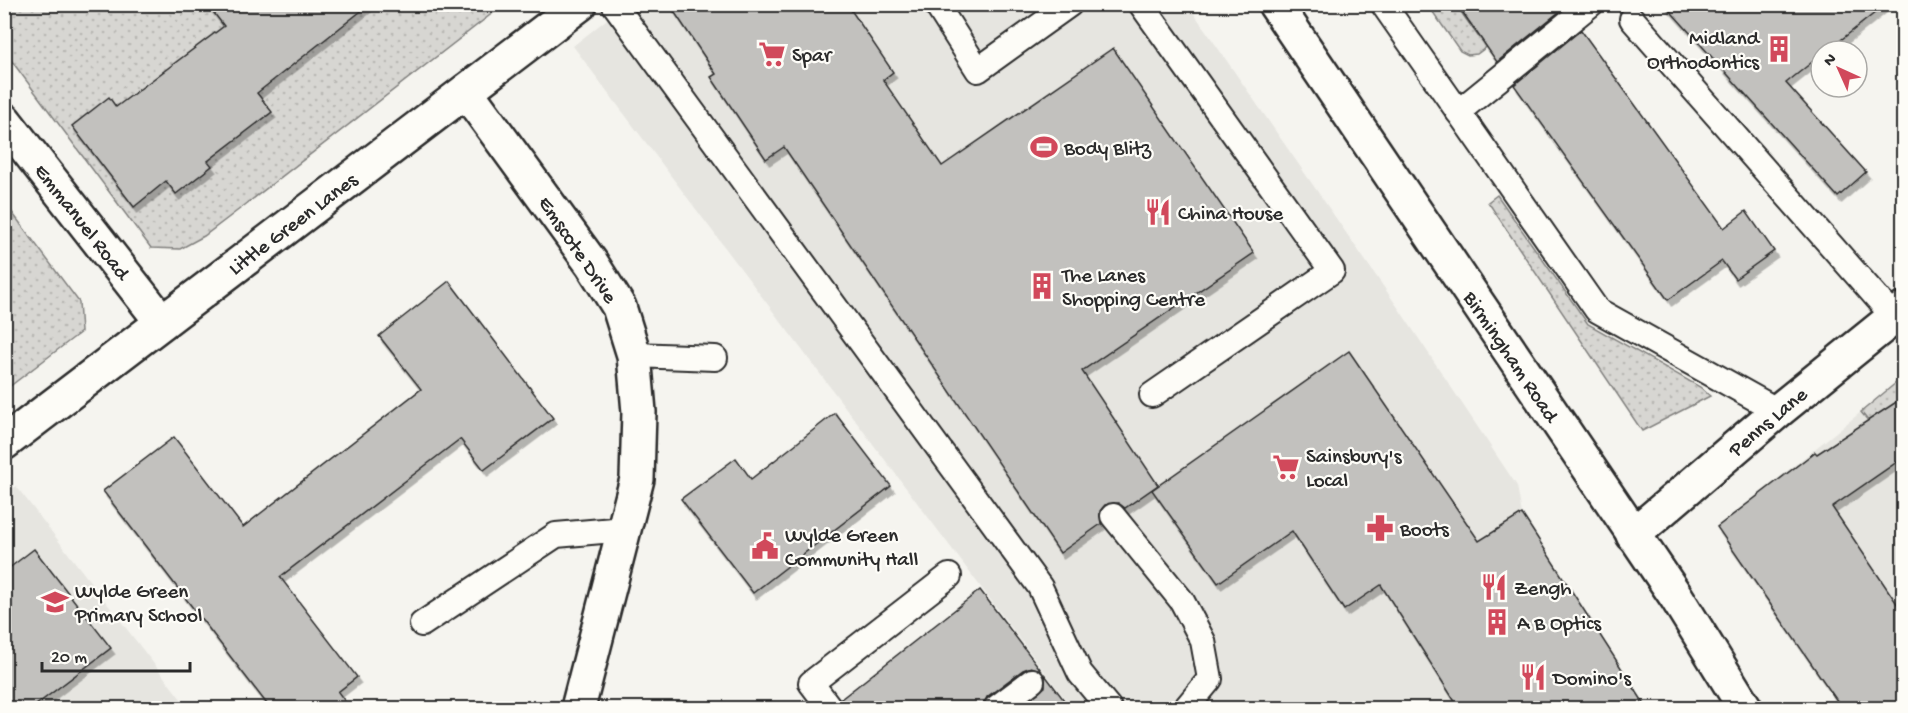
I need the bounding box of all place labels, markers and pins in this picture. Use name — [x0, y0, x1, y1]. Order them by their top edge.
place label: Midland Orthodontics — [1647, 28, 1761, 77]
building icon: Midland Orthodontics — [1764, 34, 1794, 64]
supermarket icon: Spar — [757, 39, 787, 69]
place label: Spar — [792, 45, 833, 70]
sports icon: Body Blitz — [1029, 132, 1059, 162]
place label: Body Blitz — [1063, 138, 1152, 163]
restaurant icon: China House — [1143, 197, 1173, 227]
place label: China House — [1178, 203, 1284, 228]
place label: The Lanes Shopping Centre — [1061, 265, 1206, 314]
building icon: The Lanes Shopping Centre — [1027, 271, 1057, 301]
place label: Sainsbury's Local — [1306, 446, 1403, 495]
supermarket icon: Sainsbury's Local — [1271, 452, 1301, 482]
pharmacy icon: Boots — [1365, 513, 1395, 543]
place label: Boots — [1399, 519, 1450, 544]
place label: Wylde Green Community Hall — [785, 525, 918, 574]
public building icon: Wylde Green Community Hall — [750, 531, 780, 561]
restaurant icon: Zengh — [1479, 572, 1509, 602]
place label: Zengh — [1514, 578, 1572, 603]
place label: Wylde Green Primary School — [74, 581, 202, 630]
school or university icon: Wylde Green Primary School — [40, 587, 70, 617]
building icon: A B Optics — [1482, 607, 1512, 637]
place label: A B Optics — [1517, 613, 1602, 638]
restaurant icon: Domino's — [1518, 662, 1548, 692]
place label: Domino's — [1551, 668, 1632, 693]

